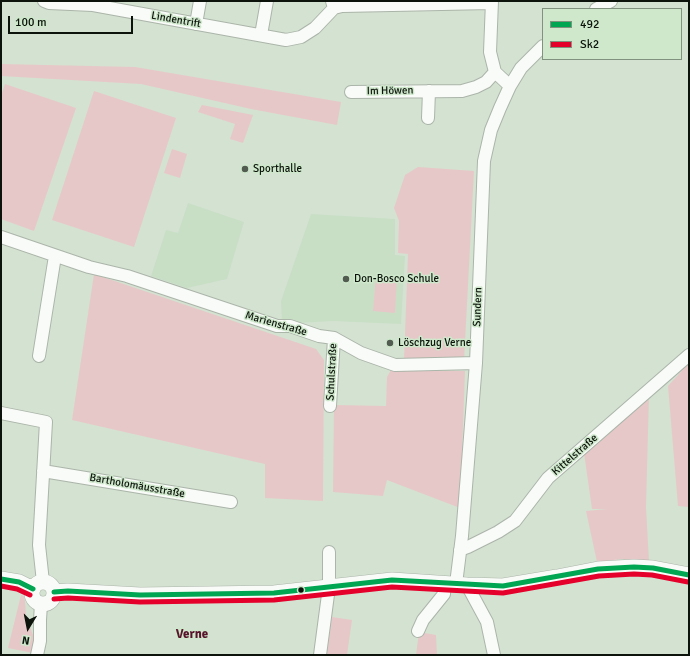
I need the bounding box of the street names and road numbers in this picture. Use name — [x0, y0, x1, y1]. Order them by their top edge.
street label: Lindentrift — [150, 9, 202, 31]
street label: Im Höwen — [367, 84, 413, 98]
street label: Sundern — [471, 287, 485, 327]
street label: Marienstraße — [244, 309, 308, 339]
street label: Schulstraße — [324, 343, 340, 401]
street label: Kittelstraße — [549, 432, 601, 478]
street label: Bartholomäusstraße — [88, 471, 186, 501]

